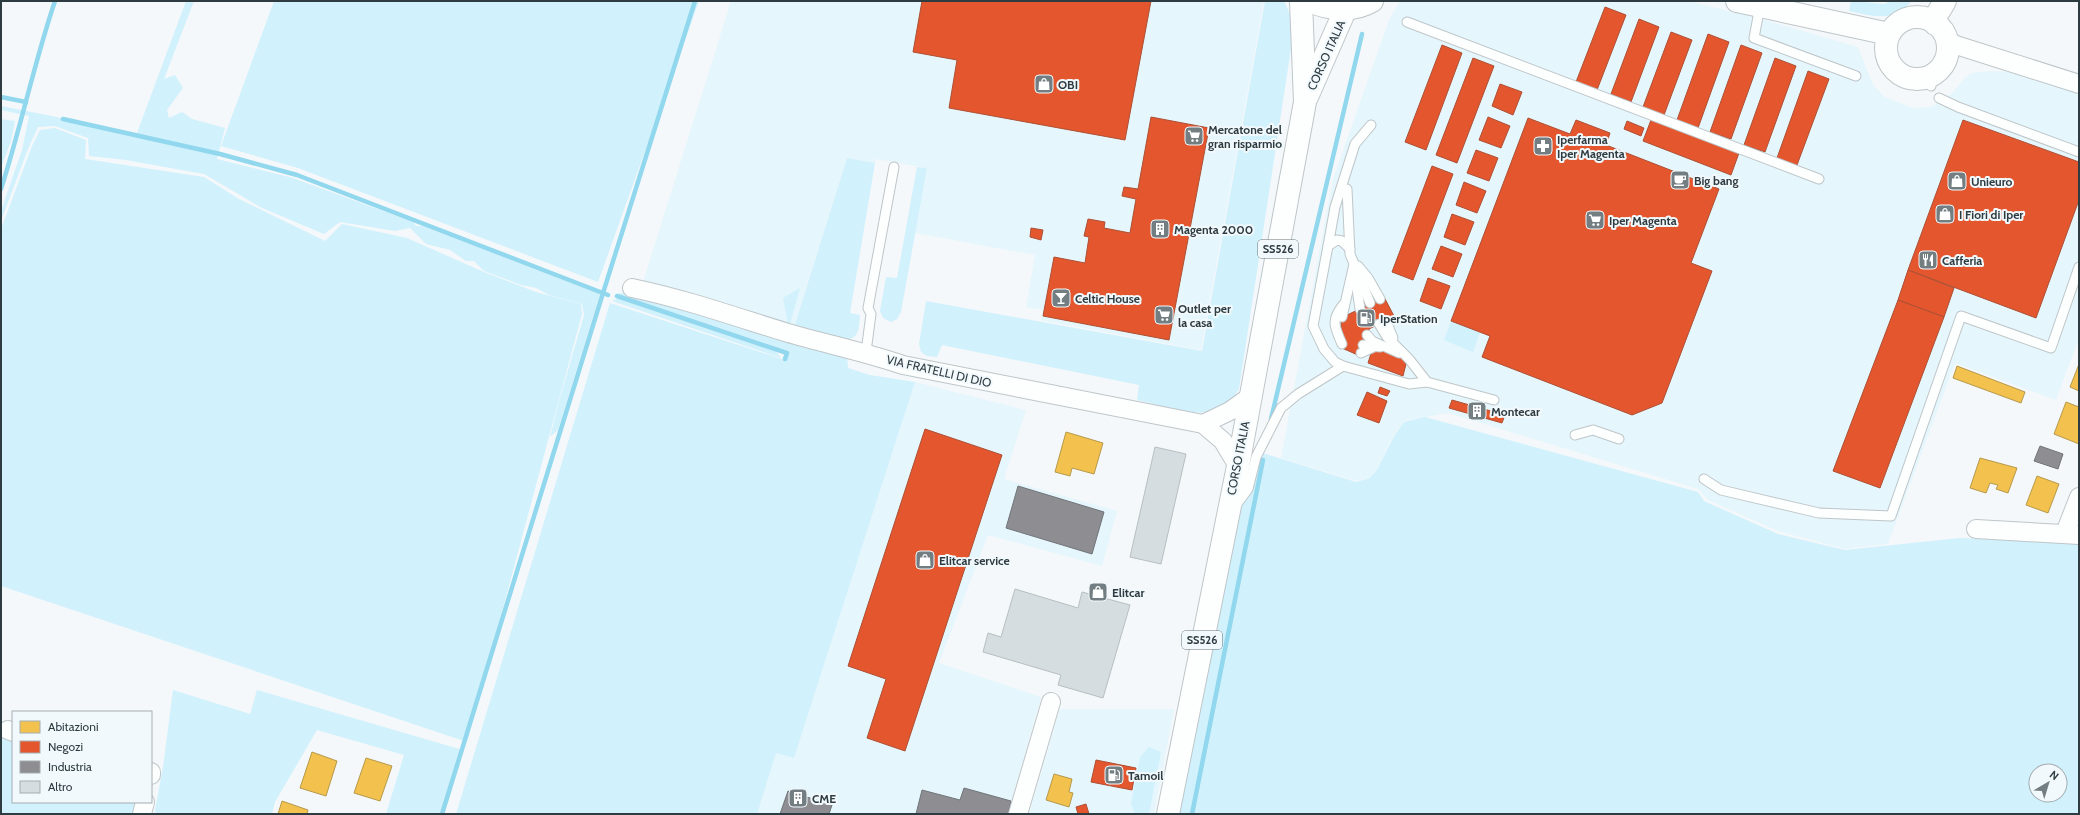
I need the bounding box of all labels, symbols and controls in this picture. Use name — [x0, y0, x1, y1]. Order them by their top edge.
street label: CORSO ITALIA — [1304, 17, 1348, 92]
shop icon: OBI — [1033, 73, 1055, 95]
place label: OBI — [1058, 77, 1078, 92]
place label: Mercatone del gran risparmio — [1208, 122, 1282, 151]
supermarket icon: Mercatone del gran risparmio — [1183, 125, 1205, 147]
place label: Iperfarma Iper Magenta — [1557, 132, 1625, 161]
pharmacy icon: Iperfarma Iper Magenta — [1532, 135, 1554, 157]
cafe icon: Big bang — [1669, 169, 1691, 191]
shop icon: Unieuro — [1946, 170, 1968, 192]
place label: Big bang — [1694, 173, 1739, 188]
place label: Unieuro — [1971, 174, 2013, 189]
shop icon: I Fiori di Iper — [1934, 203, 1956, 225]
place label: I Fiori di Iper — [1959, 207, 2023, 222]
supermarket icon: Iper Magenta — [1584, 209, 1606, 231]
place label: Iper Magenta — [1609, 213, 1677, 228]
building icon: Magenta 2000 — [1149, 218, 1171, 240]
place label: Magenta 2000 — [1174, 222, 1253, 237]
road number: SS526 — [1258, 240, 1298, 258]
restaurant icon: Cafferia — [1917, 249, 1939, 271]
place label: Cafferia — [1942, 253, 1982, 268]
bar icon: Celtic House — [1050, 287, 1072, 309]
place label: Celtic House — [1075, 291, 1140, 306]
place label: Outlet per la casa — [1178, 301, 1231, 330]
supermarket icon: Outlet per la casa — [1153, 304, 1175, 326]
fuel station icon: IperStation — [1355, 307, 1377, 329]
place label: IperStation — [1380, 311, 1438, 326]
street label: VIA FRATELLI DI DIO — [885, 352, 993, 390]
building icon: Montecar — [1466, 400, 1488, 422]
place label: Montecar — [1491, 404, 1540, 419]
street label: CORSO ITALIA — [1223, 419, 1253, 496]
shop icon: Elitcar service — [914, 549, 936, 571]
place label: Elitcar service — [939, 553, 1010, 568]
shop icon: Elitcar — [1087, 581, 1109, 603]
place label: Elitcar — [1112, 585, 1144, 600]
road number: SS526 — [1182, 631, 1222, 649]
legend — [12, 711, 152, 803]
text: Abitazioni — [48, 719, 98, 734]
text: Negozi — [48, 739, 83, 754]
text: Industria — [48, 759, 92, 774]
north arrow — [2028, 763, 2068, 803]
fuel station icon: Tamoil — [1103, 764, 1125, 786]
text: N — [2047, 767, 2062, 783]
place label: Tamoil — [1128, 768, 1163, 783]
text: Altro — [48, 779, 73, 794]
building icon: CME — [787, 787, 809, 809]
place label: CME — [812, 791, 836, 806]

